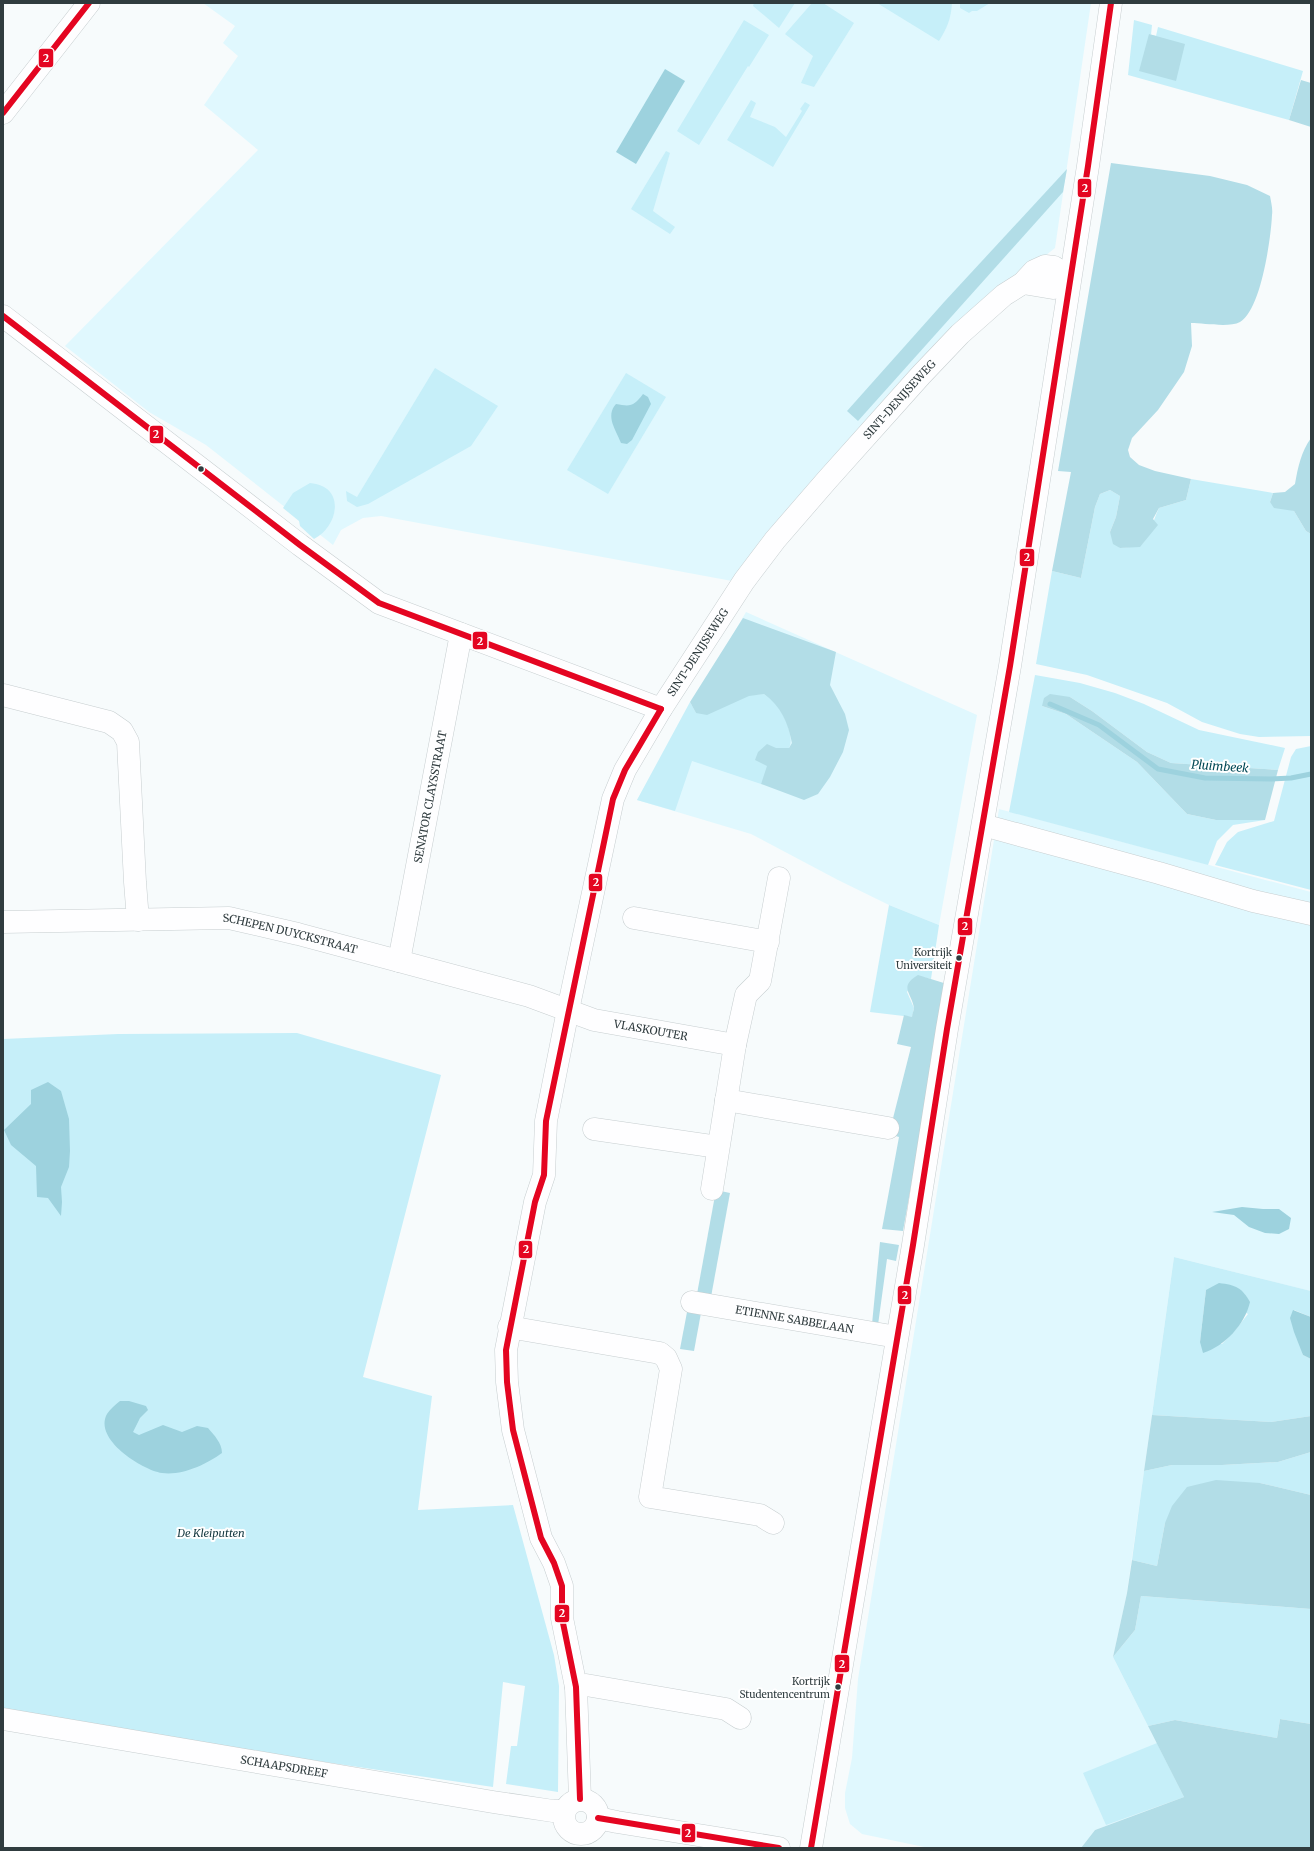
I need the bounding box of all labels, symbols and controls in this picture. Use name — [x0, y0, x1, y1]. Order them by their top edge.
line badge: 2 — [38, 48, 54, 68]
text: 2 — [43, 51, 50, 65]
line badge: 2 — [1077, 178, 1092, 198]
text: 2 — [1082, 181, 1089, 195]
street label: SINT-DENIJSEWEG — [860, 357, 939, 442]
line badge: 2 — [149, 425, 164, 444]
text: 2 — [153, 427, 160, 441]
unlabelled marker — [196, 464, 206, 474]
line badge: 2 — [1019, 548, 1035, 567]
text: 2 — [1024, 550, 1031, 564]
street label: SINT-DENIJSEWEG — [664, 606, 731, 699]
line badge: 2 — [472, 631, 488, 650]
text: 2 — [477, 634, 484, 648]
street label: SENATOR CLAYSSTRAAT — [411, 729, 450, 864]
water label: Pluimbeek — [1191, 757, 1250, 776]
line badge: 2 — [588, 873, 603, 892]
text: 2 — [593, 875, 600, 889]
street label: SCHEPEN DUYCKSTRAAT — [223, 911, 359, 957]
line badge: 2 — [957, 917, 973, 936]
text: 2 — [962, 919, 969, 933]
place label: Kortrijk Universiteit — [896, 946, 953, 972]
marker: Kortrijk Universiteit — [954, 953, 964, 963]
street label: VLASKOUTER — [612, 1016, 689, 1044]
line badge: 2 — [518, 1240, 533, 1259]
text: 2 — [523, 1242, 530, 1256]
line badge: 2 — [897, 1285, 912, 1305]
text: 2 — [902, 1288, 909, 1302]
street label: ETIENNE SABBELAAN — [734, 1303, 855, 1337]
park label: De Kleiputten — [176, 1526, 245, 1540]
line badge: 2 — [554, 1604, 570, 1623]
text: 2 — [559, 1606, 566, 1620]
line badge: 2 — [834, 1654, 850, 1673]
text: 2 — [839, 1657, 846, 1671]
place label: Kortrijk Studentencentrum — [739, 1675, 831, 1701]
marker: Kortrijk Studentencentrum — [833, 1682, 843, 1692]
street label: SCHAAPSDREEF — [239, 1752, 329, 1781]
line badge: 2 — [681, 1823, 696, 1843]
text: 2 — [685, 1826, 692, 1840]

